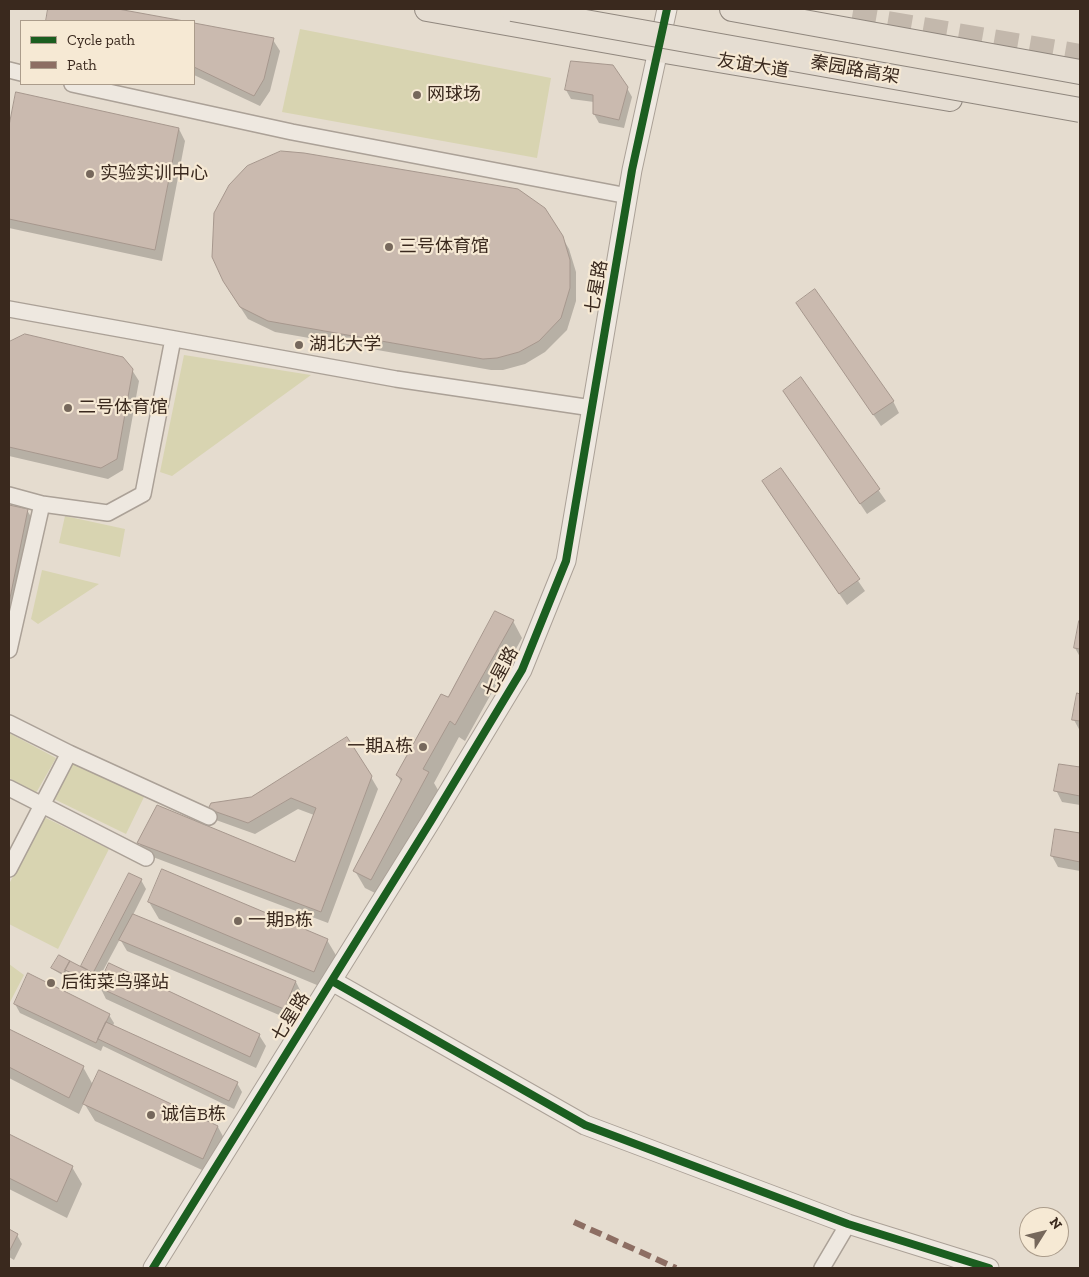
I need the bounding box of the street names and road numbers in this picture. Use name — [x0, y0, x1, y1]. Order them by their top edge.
street label: 友谊大道 — [716, 50, 790, 82]
street label: 秦园路高架 — [809, 52, 901, 88]
street label: 七星路 — [582, 259, 612, 315]
street label: 七星路 — [479, 643, 523, 701]
street label: 七星路 — [268, 988, 314, 1046]

